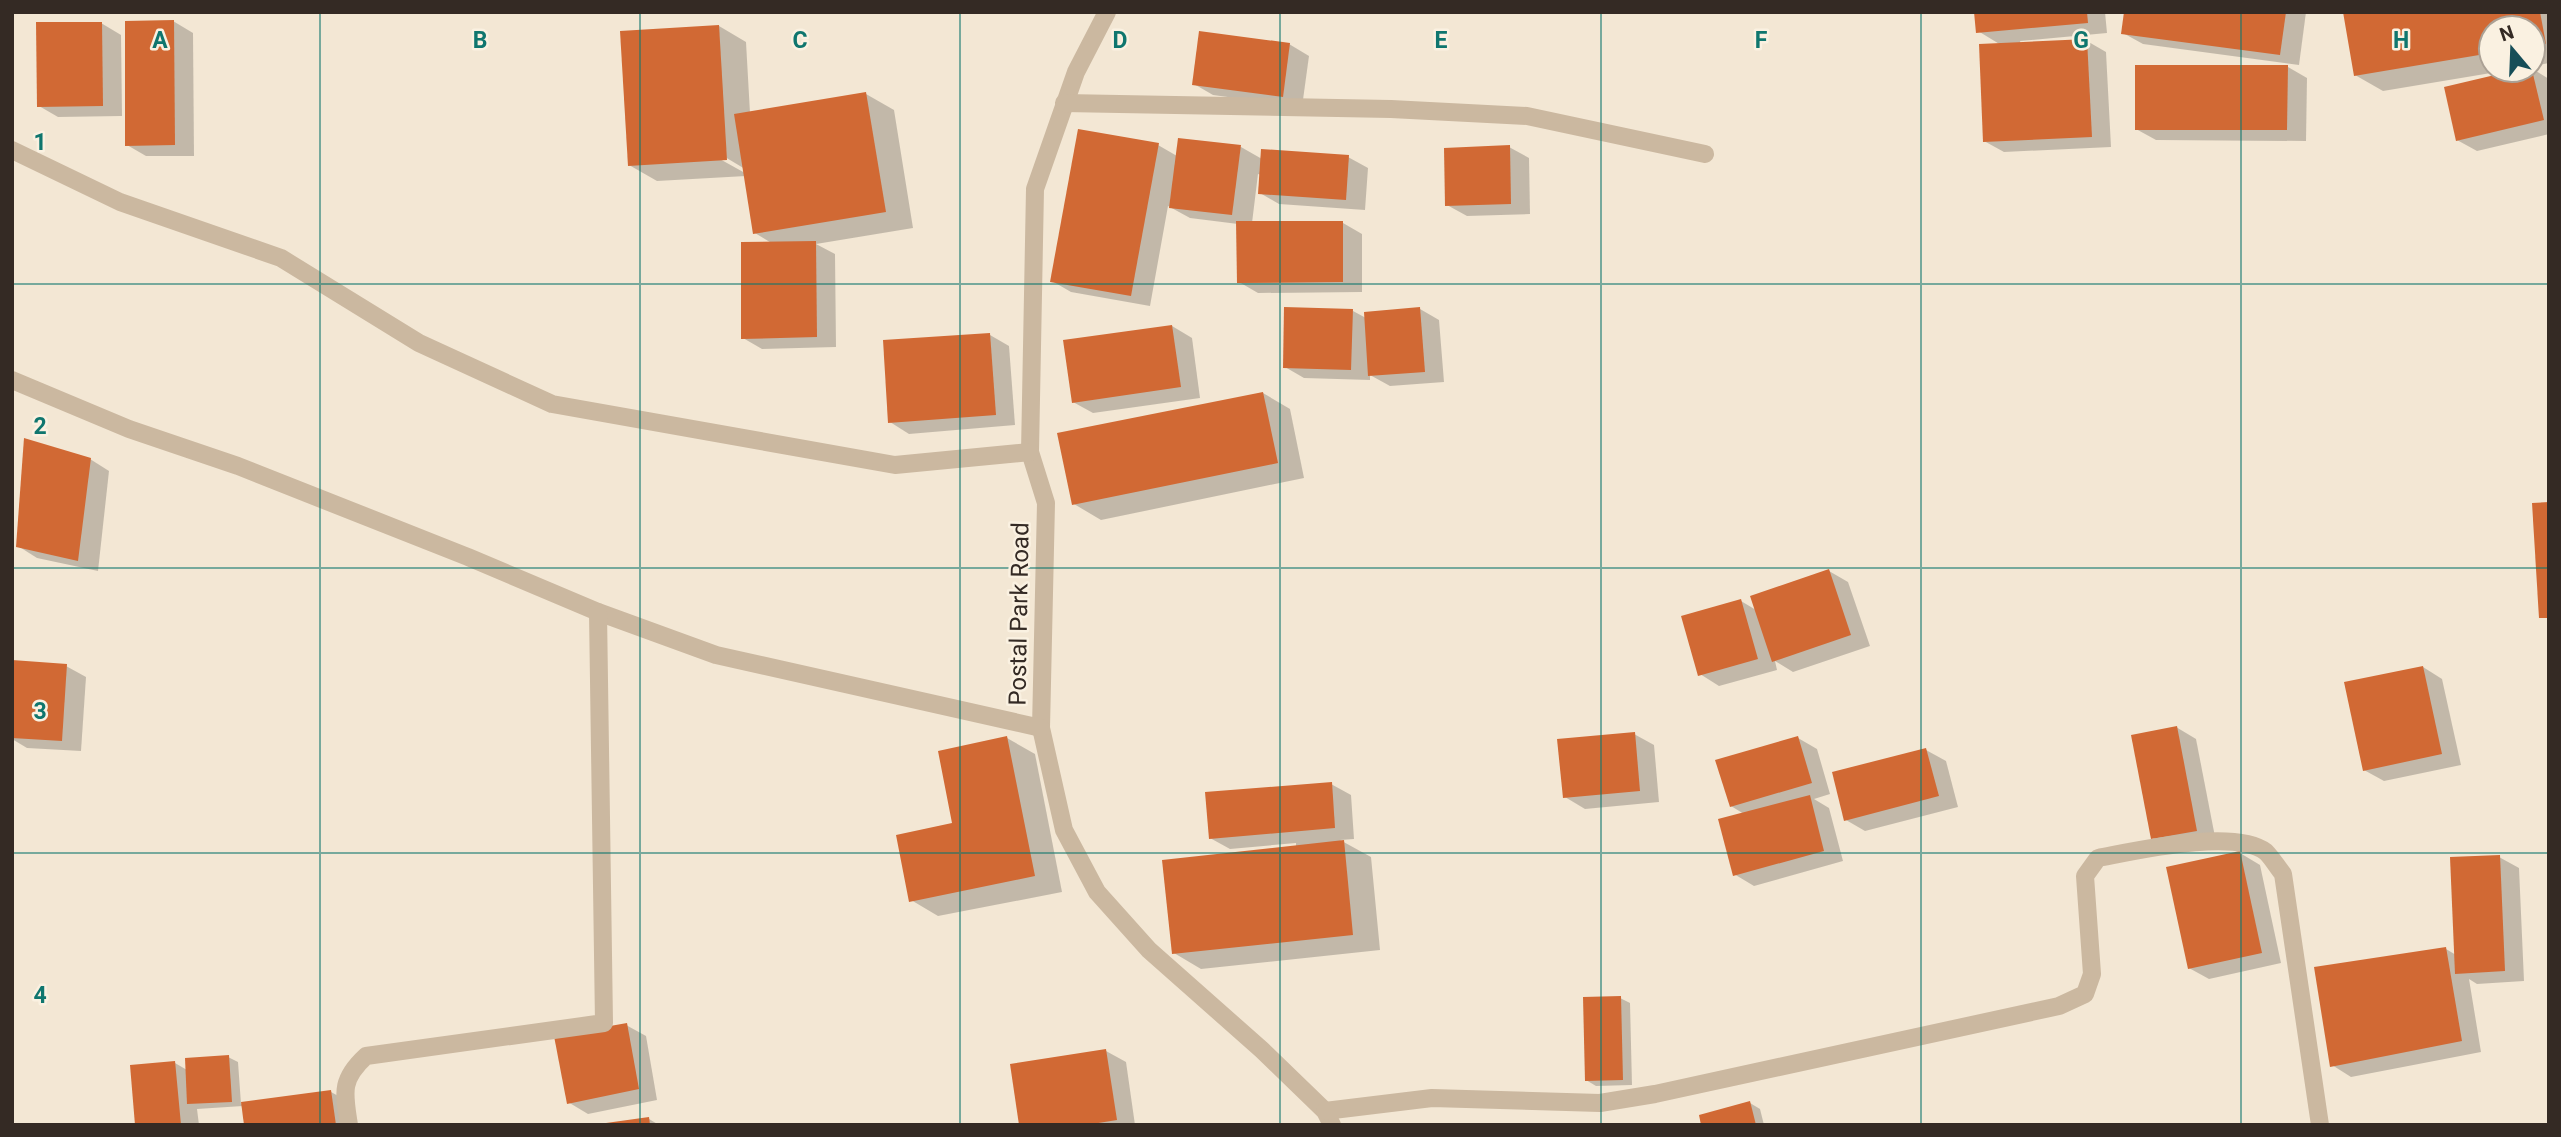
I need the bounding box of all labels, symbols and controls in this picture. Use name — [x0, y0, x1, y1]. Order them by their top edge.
north arrow — [2477, 14, 2547, 84]
text: N — [2497, 20, 2517, 46]
text: A — [152, 27, 168, 54]
text: B — [473, 27, 487, 54]
text: C — [792, 27, 808, 54]
text: D — [1113, 27, 1127, 54]
text: E — [1435, 27, 1448, 54]
text: F — [1755, 27, 1768, 54]
text: G — [2073, 27, 2089, 54]
text: H — [2393, 27, 2409, 54]
text: 1 — [33, 129, 47, 156]
text: 2 — [33, 413, 47, 440]
street label: Postal Park Road — [1003, 522, 1035, 706]
text: 3 — [33, 698, 47, 725]
text: 4 — [33, 982, 47, 1009]

